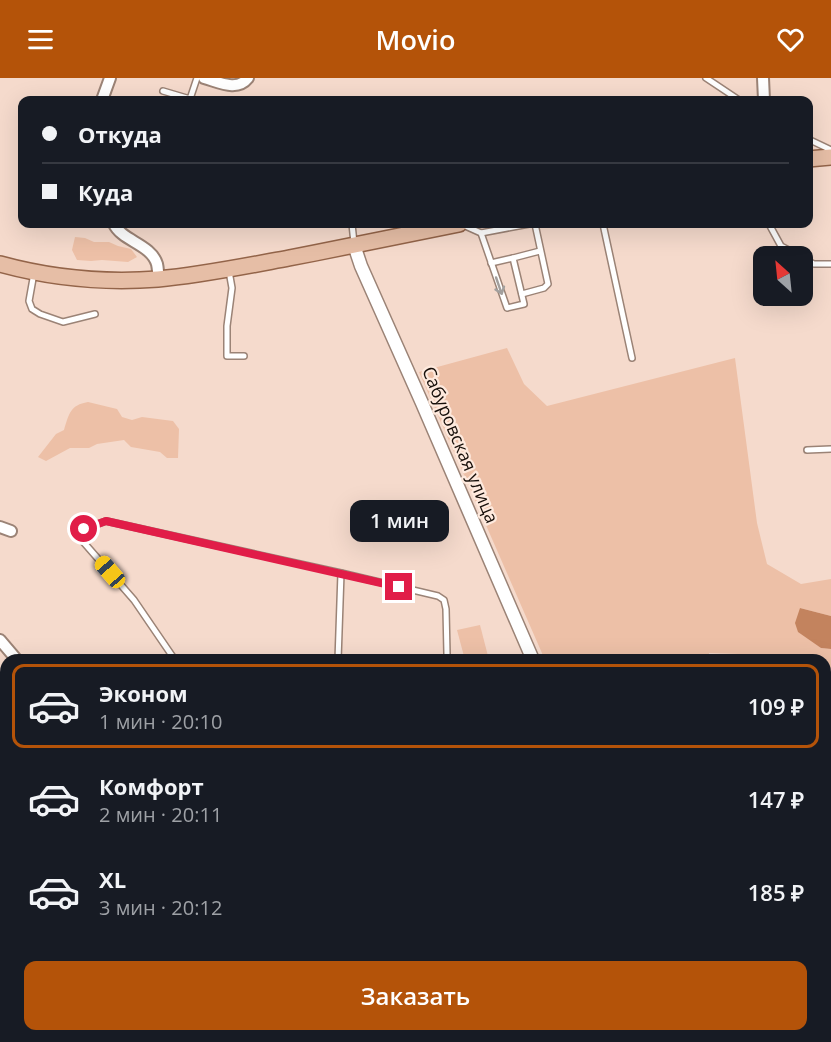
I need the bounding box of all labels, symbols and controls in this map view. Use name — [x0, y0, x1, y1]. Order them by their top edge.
text: Movio — [376, 21, 455, 58]
icon: menu — [24, 23, 57, 56]
icon: heart — [774, 23, 807, 56]
text: Откуда — [78, 119, 162, 149]
text: Куда — [78, 177, 133, 207]
north arrow — [753, 246, 813, 306]
map controls — [753, 246, 813, 306]
one-way arrow — [495, 276, 506, 295]
street label: Сабуровская улица — [417, 363, 505, 527]
callout: 1 мин — [350, 500, 448, 542]
text: 1 мин — [370, 507, 429, 534]
route start — [70, 515, 97, 542]
car — [91, 553, 129, 591]
route end — [385, 573, 412, 600]
text: Эконом — [99, 678, 188, 708]
icon: car — [27, 679, 81, 733]
text: 109 ₽ — [748, 691, 804, 721]
text: 1 мин · 20:10 — [99, 708, 222, 735]
text: Комфорт — [99, 771, 204, 801]
icon: car — [27, 772, 81, 826]
text: 147 ₽ — [748, 784, 804, 814]
text: 2 мин · 20:11 — [99, 801, 222, 828]
text: XL — [99, 864, 126, 894]
icon: car — [27, 865, 81, 919]
text: 185 ₽ — [748, 877, 804, 907]
text: 3 мин · 20:12 — [99, 894, 222, 921]
button: Заказать — [24, 961, 807, 1030]

